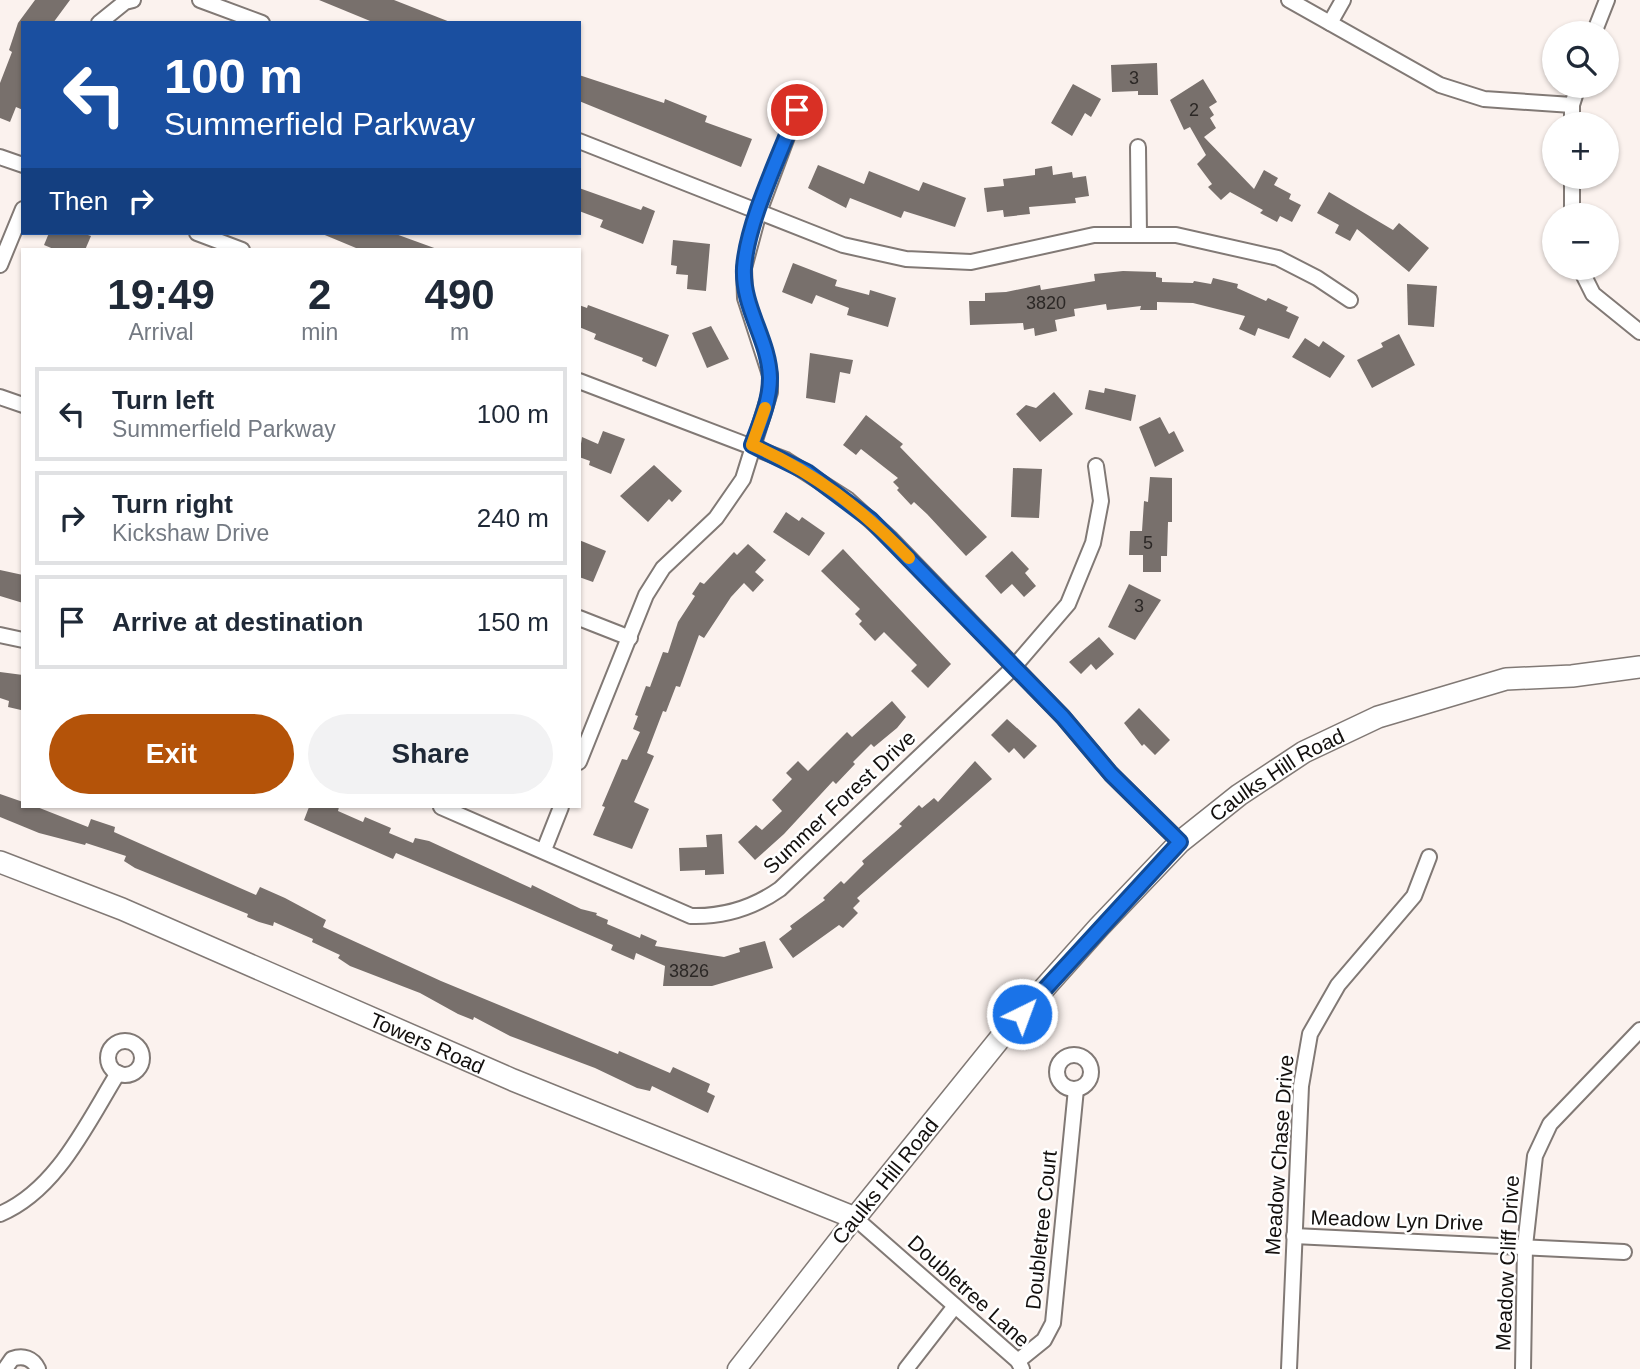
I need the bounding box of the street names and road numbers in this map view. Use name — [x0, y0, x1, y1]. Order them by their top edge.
street label: Caulks Hill Road — [1205, 723, 1348, 826]
street label: Summer Forest Drive — [758, 726, 920, 878]
street label: Towers Road — [367, 1007, 488, 1078]
street label: Meadow Chase Drive — [1261, 1054, 1297, 1256]
street label: Caulks Hill Road — [827, 1113, 943, 1249]
street label: Doubletree Court — [1021, 1149, 1061, 1311]
street label: Meadow Cliff Drive — [1491, 1175, 1523, 1351]
street label: Meadow Lyn Drive — [1310, 1205, 1484, 1235]
street label: Doubletree Lane — [904, 1230, 1034, 1352]

